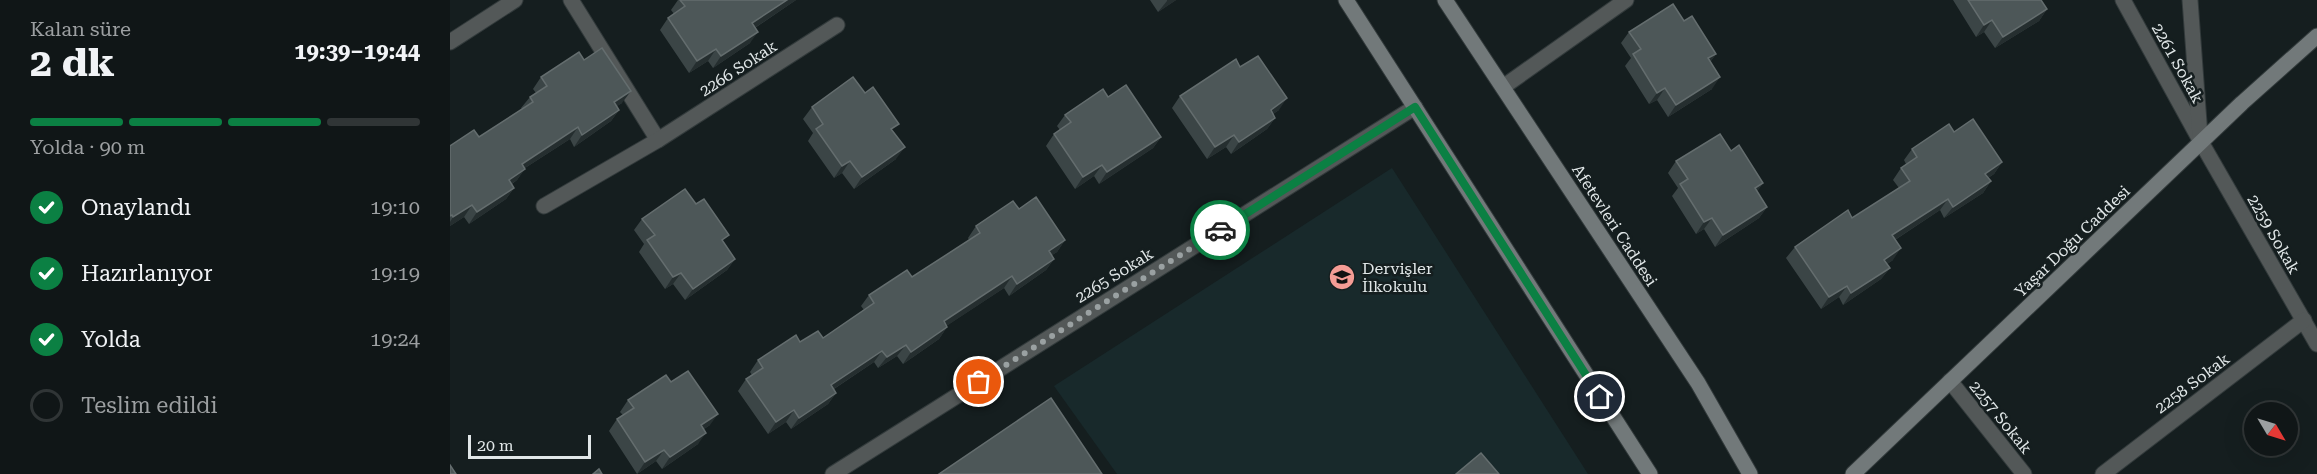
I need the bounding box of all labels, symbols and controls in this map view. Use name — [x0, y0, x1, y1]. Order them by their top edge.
text: Kalan süre — [30, 17, 131, 41]
street label: 2261 Sokak — [2148, 20, 2207, 106]
street label: 2266 Sokak — [696, 36, 780, 100]
text: 19:39–19:44 — [294, 39, 420, 64]
text: 2 dk — [30, 40, 115, 86]
text: Yolda · 90 m — [30, 135, 145, 159]
street label: Afetevleri Caddesi — [1568, 161, 1661, 290]
street label: Yaşar Doğu Caddesi — [2011, 182, 2134, 301]
icon: check — [30, 191, 63, 224]
street label: 2259 Sokak — [2243, 191, 2304, 277]
text: Onaylandı — [81, 195, 191, 220]
text: 19:10 — [370, 195, 420, 219]
courier — [1190, 200, 1250, 260]
icon: car — [1204, 214, 1237, 247]
street label: 2265 Sokak — [1072, 244, 1157, 307]
icon: check — [30, 257, 63, 290]
place label: Dervişler İlkokulu — [1362, 259, 1433, 296]
text: Hazırlanıyor — [81, 261, 212, 286]
text: 19:19 — [370, 261, 420, 285]
school or university icon: Dervişler İlkokulu — [1327, 262, 1357, 292]
icon: check — [30, 323, 63, 356]
text: Yolda — [81, 327, 141, 352]
text: 19:24 — [370, 327, 420, 351]
street label: 2258 Sokak — [2151, 349, 2233, 418]
pin — [953, 356, 1004, 407]
icon: bag — [962, 365, 995, 398]
pin — [1574, 371, 1625, 422]
street label: 2257 Sokak — [1965, 377, 2036, 458]
icon: home — [1583, 380, 1616, 413]
text: Teslim edildi — [81, 393, 218, 418]
north arrow — [2244, 402, 2298, 456]
map controls — [2244, 402, 2298, 456]
scale bar — [468, 432, 591, 460]
text: 20 m — [477, 436, 514, 455]

